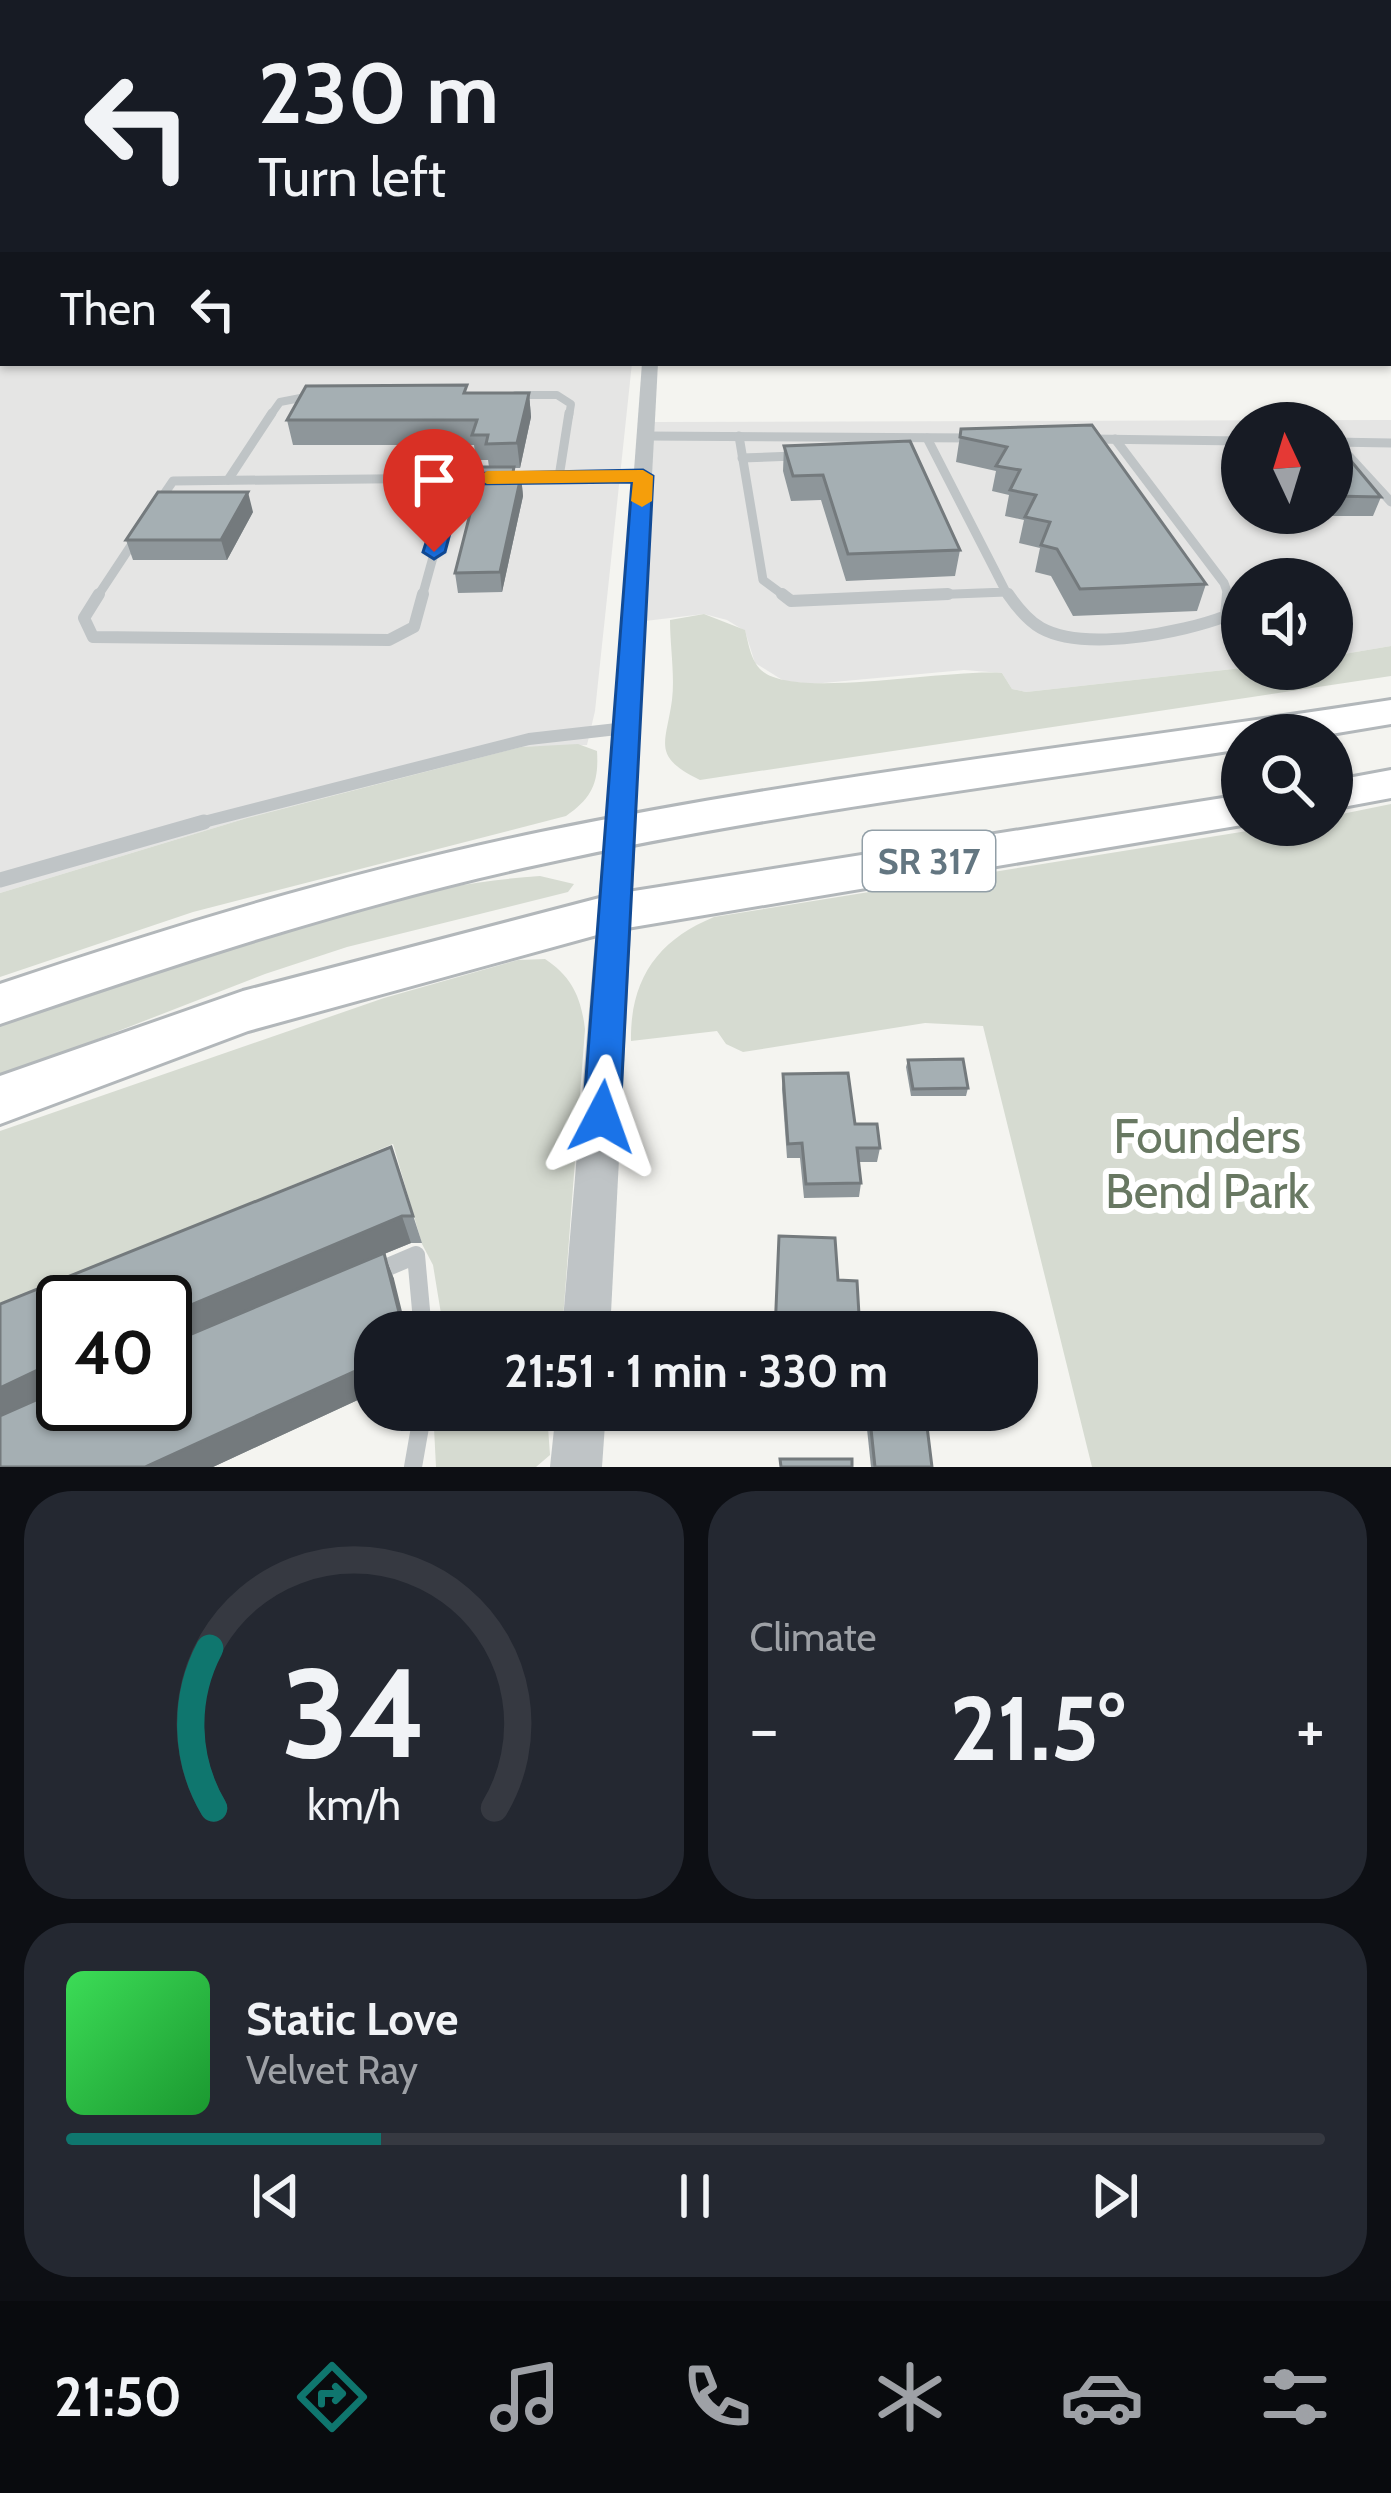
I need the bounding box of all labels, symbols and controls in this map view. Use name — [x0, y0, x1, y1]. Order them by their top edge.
text: 230 m — [258, 42, 499, 144]
icon: left — [60, 48, 216, 204]
text: Turn left — [258, 144, 446, 210]
icon: left — [180, 276, 246, 342]
text: Then — [60, 282, 156, 336]
north arrow — [1221, 402, 1353, 534]
map controls — [1221, 402, 1353, 846]
pin — [383, 429, 485, 552]
icon: arrive — [401, 447, 467, 513]
button: sound — [1221, 558, 1353, 690]
button: search — [1221, 714, 1353, 846]
road number: SR 317 — [863, 831, 995, 891]
position arrow — [539, 1054, 665, 1180]
park label: Founders Bend Park — [1105, 1107, 1309, 1220]
speed limit sign: 40 — [36, 1275, 192, 1431]
text: 21:51 · 1 min · 330 m — [504, 1344, 888, 1398]
text: Climate — [750, 1613, 876, 1661]
text: 34 — [281, 1637, 426, 1788]
text: 21.5° — [950, 1673, 1125, 1783]
text: − — [750, 1688, 779, 1769]
text: + — [1296, 1688, 1325, 1769]
text: km/h — [307, 1779, 401, 1831]
text: Static Love — [246, 1992, 459, 2046]
text: Velvet Ray — [246, 2046, 418, 2094]
icon: previous — [243, 2163, 309, 2229]
icon: pause — [662, 2163, 728, 2229]
icon: next — [1082, 2163, 1148, 2229]
icon: directions — [290, 2355, 374, 2439]
icon: music — [483, 2355, 567, 2439]
icon: phone — [675, 2355, 759, 2439]
icon: climate — [868, 2355, 952, 2439]
icon: car — [1060, 2355, 1144, 2439]
icon: filters — [1253, 2355, 1337, 2439]
text: 21:50 — [54, 2364, 182, 2430]

